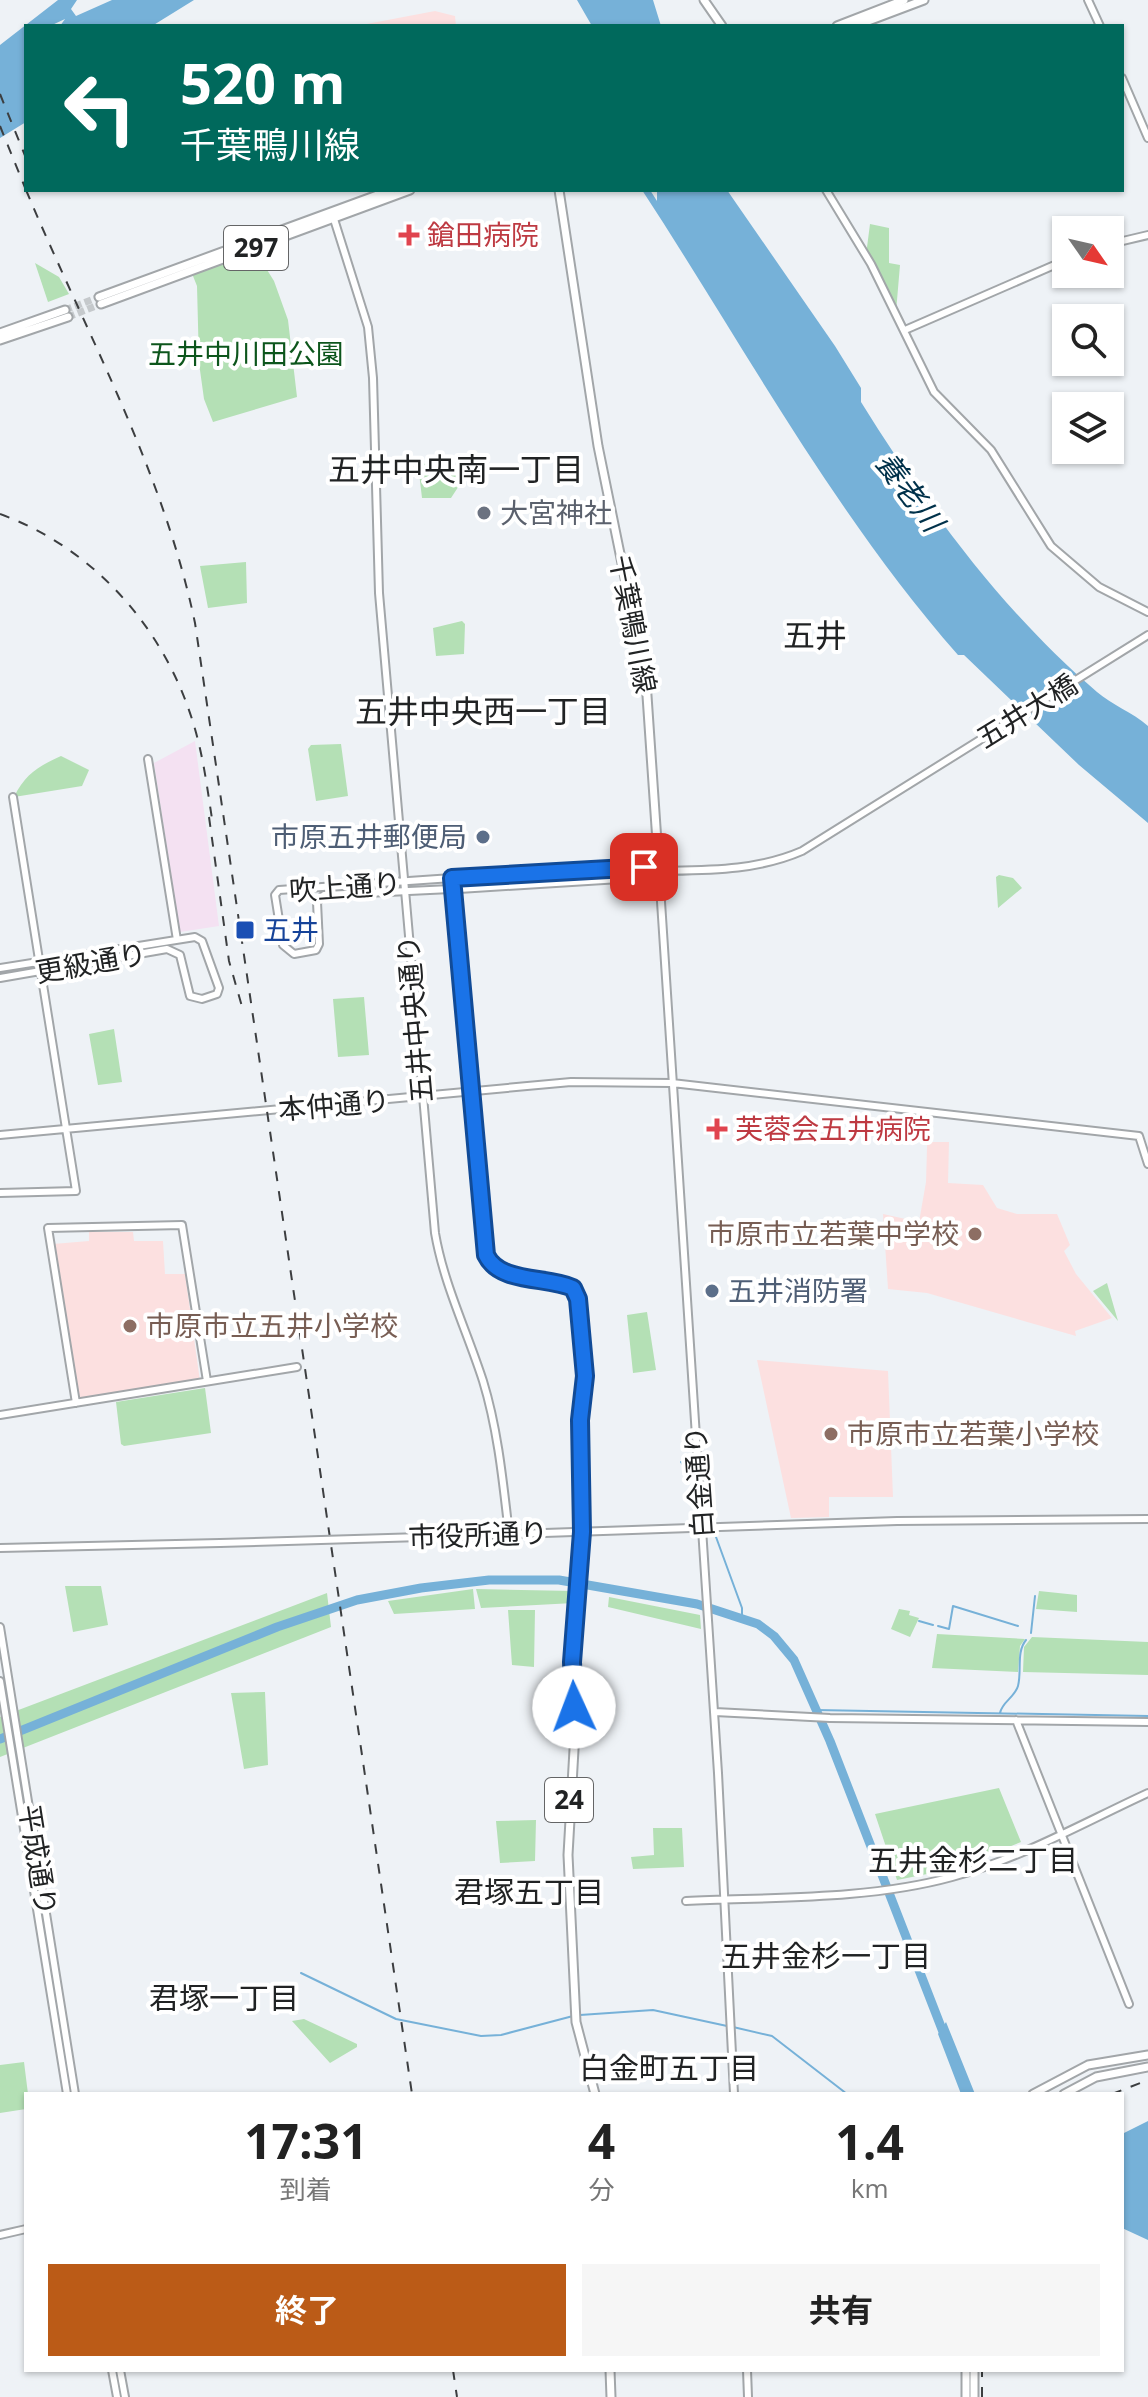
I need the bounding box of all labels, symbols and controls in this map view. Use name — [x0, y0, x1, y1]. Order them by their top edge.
text: 520 m — [180, 44, 346, 120]
icon: left — [48, 56, 152, 160]
text: 千葉鴨川線 — [180, 120, 360, 169]
place label: 鎗田病院 — [427, 215, 539, 253]
north arrow — [1052, 216, 1124, 288]
map controls — [1052, 216, 1124, 464]
marker: 鎗田病院 — [398, 224, 420, 246]
road number: 297 — [224, 226, 288, 270]
button: search — [1052, 304, 1124, 376]
park label: 五井中川田公園 — [148, 334, 344, 372]
button: layers — [1052, 392, 1124, 464]
water label: 養老川 — [867, 443, 955, 542]
district label: 五井中央南一丁目 — [328, 447, 584, 490]
place label: 大宮神社 — [500, 493, 612, 531]
marker: 大宮神社 — [475, 504, 493, 522]
street label: 千葉鴨川線 — [602, 551, 666, 696]
district label: 五井 — [783, 613, 847, 656]
street label: 五井大橋 — [969, 664, 1084, 756]
district label: 五井中央西一丁目 — [355, 689, 611, 732]
place label: 市原五井郵便局 — [271, 817, 467, 855]
marker: 市原五井郵便局 — [474, 828, 492, 846]
pin — [610, 833, 678, 901]
icon: arrive — [622, 845, 666, 889]
street label: 吹上通り — [288, 863, 402, 909]
place label: 五井 — [263, 910, 319, 948]
marker: 五井 — [234, 919, 256, 941]
street label: 更級通り — [32, 934, 149, 990]
street label: 五井中央通り — [388, 934, 440, 1104]
street label: 本仲通り — [276, 1080, 391, 1128]
place label: 芙蓉会五井病院 — [735, 1109, 931, 1147]
marker: 芙蓉会五井病院 — [706, 1118, 728, 1140]
place label: 市原市立若葉中学校 — [707, 1214, 959, 1252]
marker: 市原市立若葉中学校 — [966, 1225, 984, 1243]
place label: 五井消防署 — [728, 1271, 868, 1309]
marker: 五井消防署 — [703, 1282, 721, 1300]
place label: 市原市立五井小学校 — [146, 1306, 398, 1344]
marker: 市原市立五井小学校 — [121, 1317, 139, 1335]
place label: 市原市立若葉小学校 — [847, 1414, 1099, 1452]
street label: 白金通り — [675, 1425, 721, 1539]
marker: 市原市立若葉小学校 — [822, 1425, 840, 1443]
street label: 市役所通り — [407, 1513, 549, 1555]
position arrow — [532, 1665, 616, 1749]
road number: 24 — [545, 1778, 593, 1822]
street label: 平成通り — [11, 1802, 67, 1918]
district label: 五井金杉二丁目 — [868, 1839, 1078, 1880]
district label: 君塚五丁目 — [454, 1871, 604, 1912]
district label: 五井金杉一丁目 — [721, 1935, 931, 1976]
district label: 君塚一丁目 — [149, 1977, 299, 2018]
district label: 白金町五丁目 — [579, 2047, 759, 2088]
text: 17:31 — [244, 2108, 368, 2173]
text: 4 — [588, 2108, 615, 2173]
text: 1.4 — [835, 2109, 904, 2174]
text: km — [851, 2170, 888, 2206]
text: 到着 — [280, 2171, 332, 2207]
text: 分 — [588, 2171, 614, 2207]
button: 終了 — [48, 2264, 566, 2356]
button: 共有 — [582, 2264, 1100, 2356]

